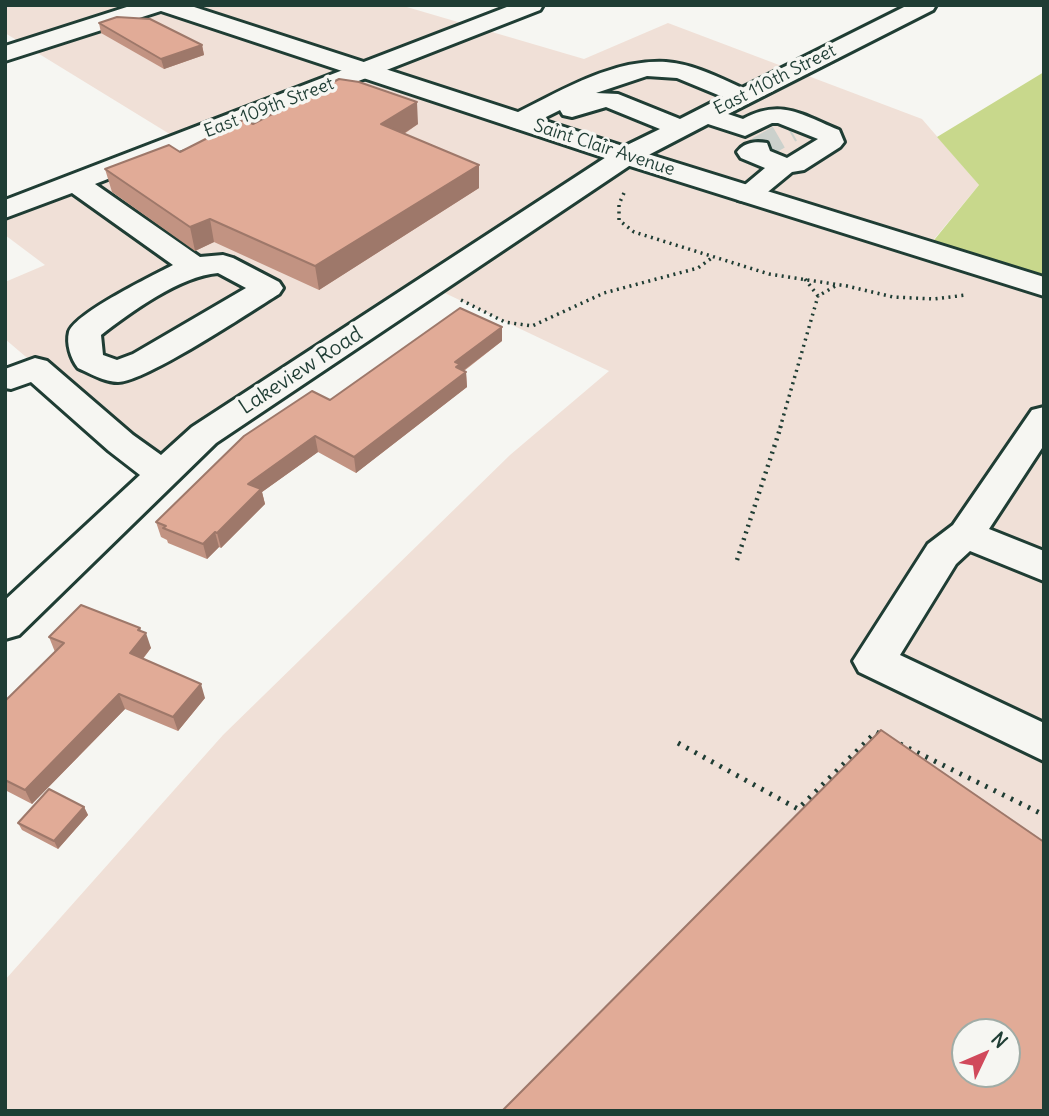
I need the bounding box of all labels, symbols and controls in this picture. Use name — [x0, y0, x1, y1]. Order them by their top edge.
street label: East 110th Street — [710, 40, 840, 120]
street label: East 109th Street — [201, 73, 337, 143]
street label: Saint Clair Avenue — [531, 115, 677, 181]
street label: Lakeview Road — [235, 322, 367, 420]
north arrow — [951, 1018, 1021, 1088]
text: N — [986, 1027, 1013, 1053]

